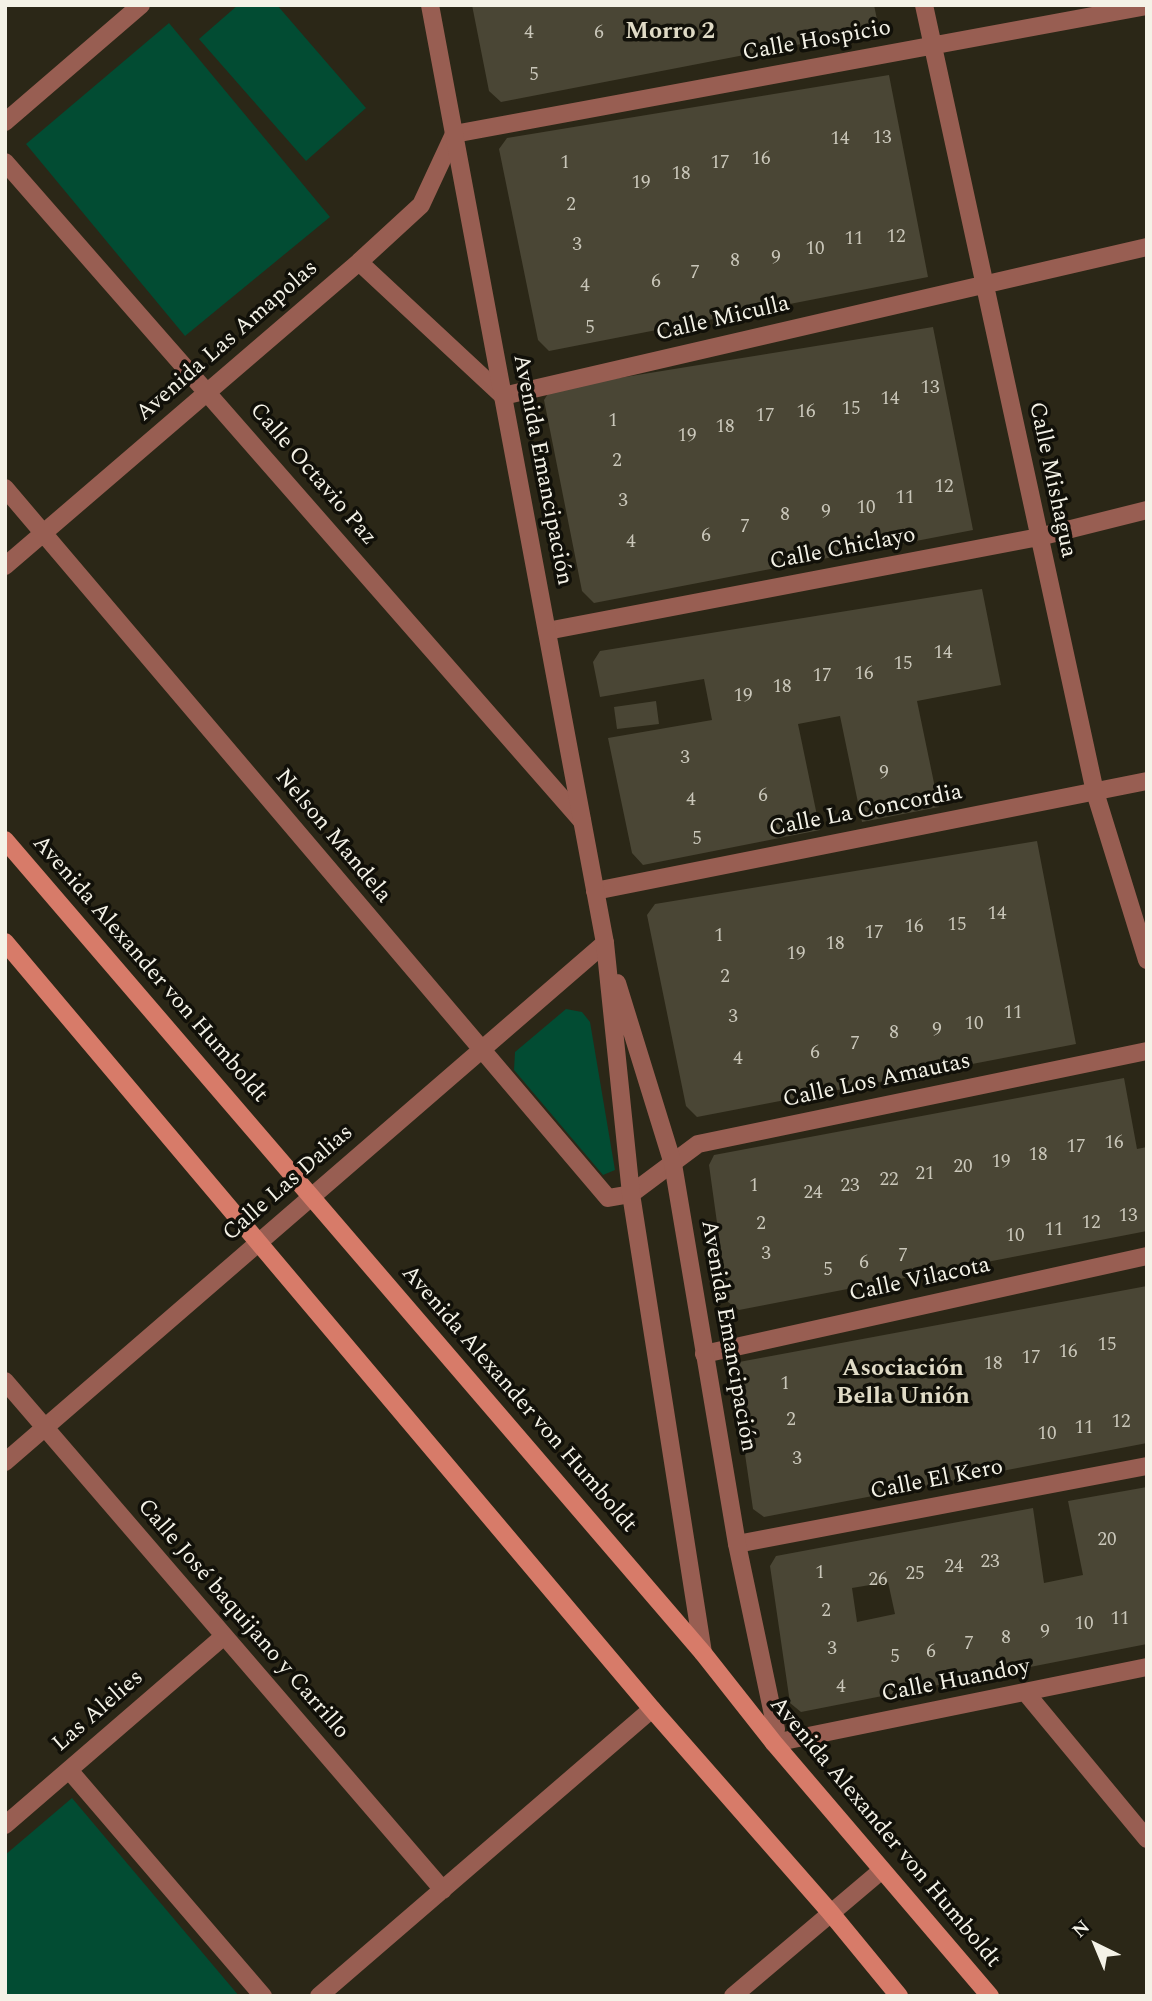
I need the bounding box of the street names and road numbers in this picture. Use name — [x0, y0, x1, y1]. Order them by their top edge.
street label: Calle Hospicio — [741, 15, 893, 69]
street label: Avenida Las Amapolas — [131, 255, 325, 429]
street label: Calle Miculla — [654, 291, 792, 349]
street label: Avenida Emancipación — [505, 352, 577, 588]
street label: Calle Octavio Paz — [243, 398, 381, 552]
street label: Calle Mishagua — [1021, 400, 1081, 560]
street label: Calle Chiclayo — [768, 522, 918, 578]
street label: Nelson Mandela — [268, 764, 396, 910]
street label: Calle La Concordia — [767, 780, 965, 844]
street label: Avenida Alexander von Humboldt — [25, 831, 273, 1109]
street label: Calle Los Amautas — [781, 1049, 973, 1115]
street label: Calle Las Dalias — [218, 1120, 360, 1248]
street label: Avenida Emancipación — [693, 1218, 761, 1454]
street label: Calle Vilacota — [847, 1253, 993, 1309]
street label: Avenida Alexander von Humboldt — [394, 1261, 642, 1539]
street label: Calle El Kero — [868, 1455, 1006, 1507]
street label: Calle José baquijano y Carrillo — [130, 1494, 354, 1746]
street label: Calle Huandoy — [879, 1654, 1033, 1710]
street label: Las Alelies — [48, 1665, 150, 1759]
street label: Avenida Alexander von Humboldt — [762, 1692, 1006, 1974]

